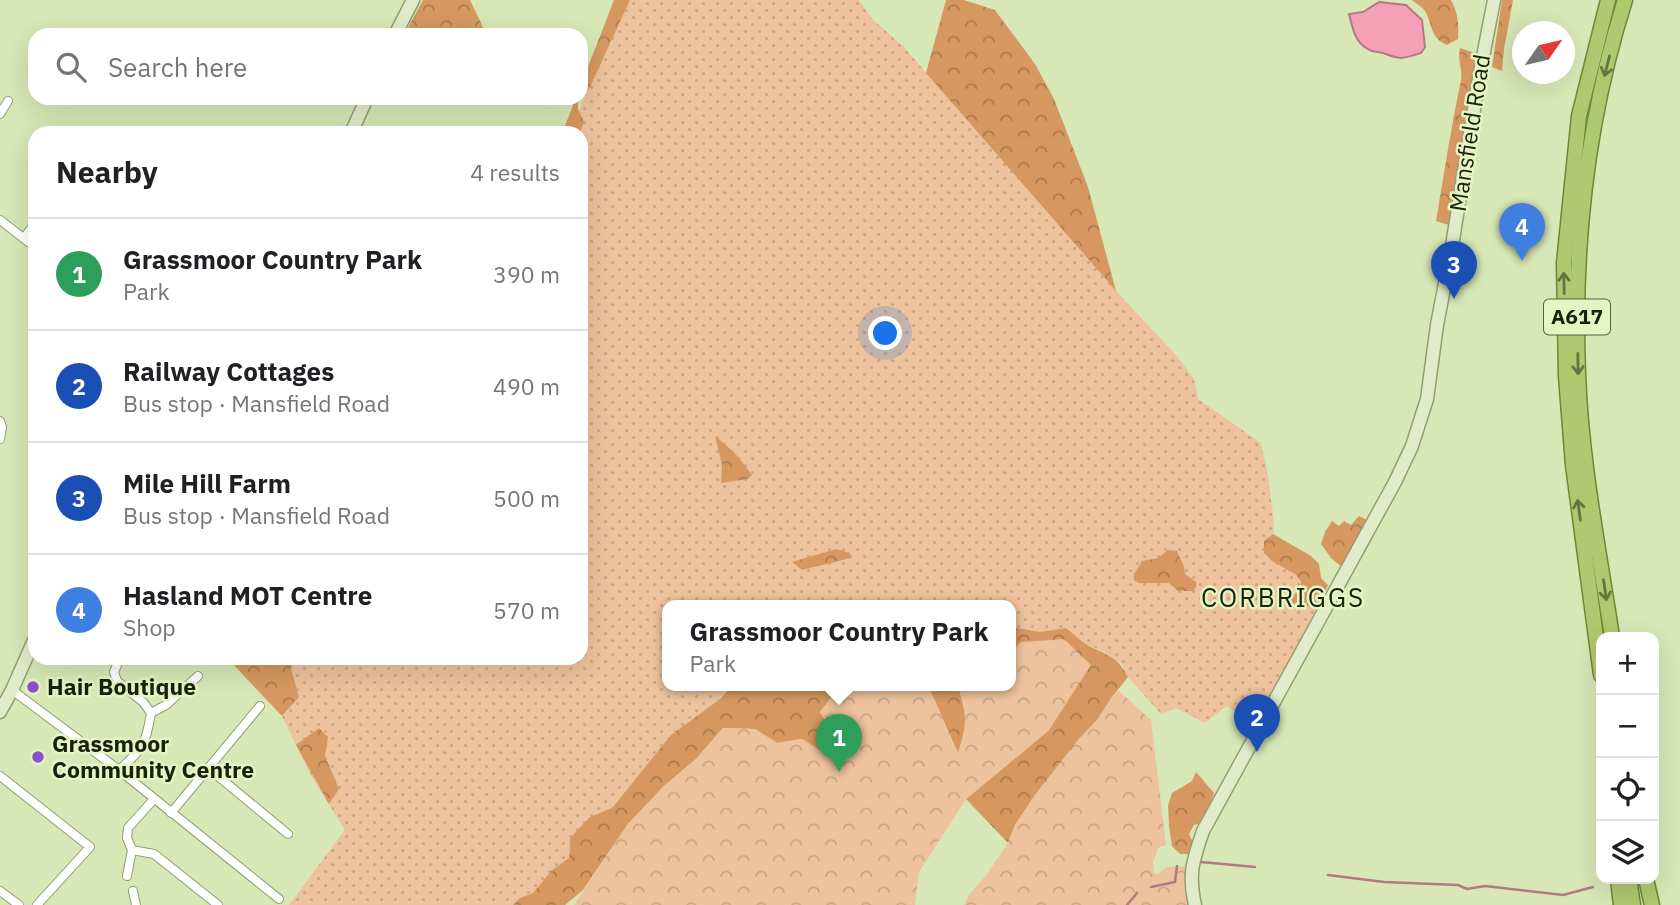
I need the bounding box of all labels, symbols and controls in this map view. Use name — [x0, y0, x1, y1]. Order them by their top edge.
north arrow — [1512, 21, 1575, 84]
search box — [28, 28, 588, 105]
icon: search — [52, 48, 90, 86]
text: Search here — [108, 50, 247, 84]
street label: Mansfield Road — [1442, 52, 1496, 214]
one-way arrow — [1600, 54, 1613, 77]
text: Nearby — [56, 152, 158, 191]
text: 4 results — [470, 157, 560, 187]
pin: 4 — [1499, 203, 1545, 261]
pin: 3 — [1431, 241, 1477, 299]
text: Grassmoor Country Park — [123, 242, 422, 276]
text: 1 — [72, 259, 86, 289]
text: 390 m — [493, 259, 560, 289]
one-way arrow — [1558, 272, 1571, 295]
text: Park — [123, 276, 170, 306]
road number: A617 — [1544, 300, 1610, 334]
your location — [868, 316, 902, 350]
one-way arrow — [1571, 353, 1585, 376]
text: Railway Cottages — [123, 354, 334, 388]
text: 2 — [72, 371, 86, 401]
text: 490 m — [493, 371, 560, 401]
text: Bus stop · Mansfield Road — [123, 388, 390, 418]
text: Mile Hill Farm — [123, 466, 291, 500]
text: 3 — [72, 483, 86, 513]
text: 500 m — [493, 483, 560, 513]
one-way arrow — [1573, 499, 1586, 522]
text: Bus stop · Mansfield Road — [123, 500, 390, 530]
text: Hasland MOT Centre — [123, 578, 372, 612]
one-way arrow — [1599, 578, 1612, 601]
district label: CORBRIGGS — [1201, 580, 1365, 614]
text: 4 — [72, 595, 86, 625]
text: 570 m — [493, 595, 560, 625]
popup — [662, 600, 1016, 691]
text: Shop — [123, 612, 176, 642]
text: Grassmoor Country Park — [689, 614, 989, 648]
map controls — [1596, 632, 1659, 884]
button: + — [1596, 632, 1659, 695]
text: Park — [689, 648, 736, 678]
place label: Hair Boutique — [47, 671, 196, 701]
marker: Hair Boutique — [25, 679, 41, 695]
pin: 2 — [1234, 694, 1280, 752]
button: − — [1596, 695, 1659, 758]
pin: 1 — [816, 714, 862, 772]
place label: Grassmoor Community Centre — [52, 728, 254, 784]
marker: Grassmoor Community Centre — [30, 749, 46, 765]
button: locate — [1596, 758, 1659, 821]
button: layers — [1596, 821, 1659, 884]

